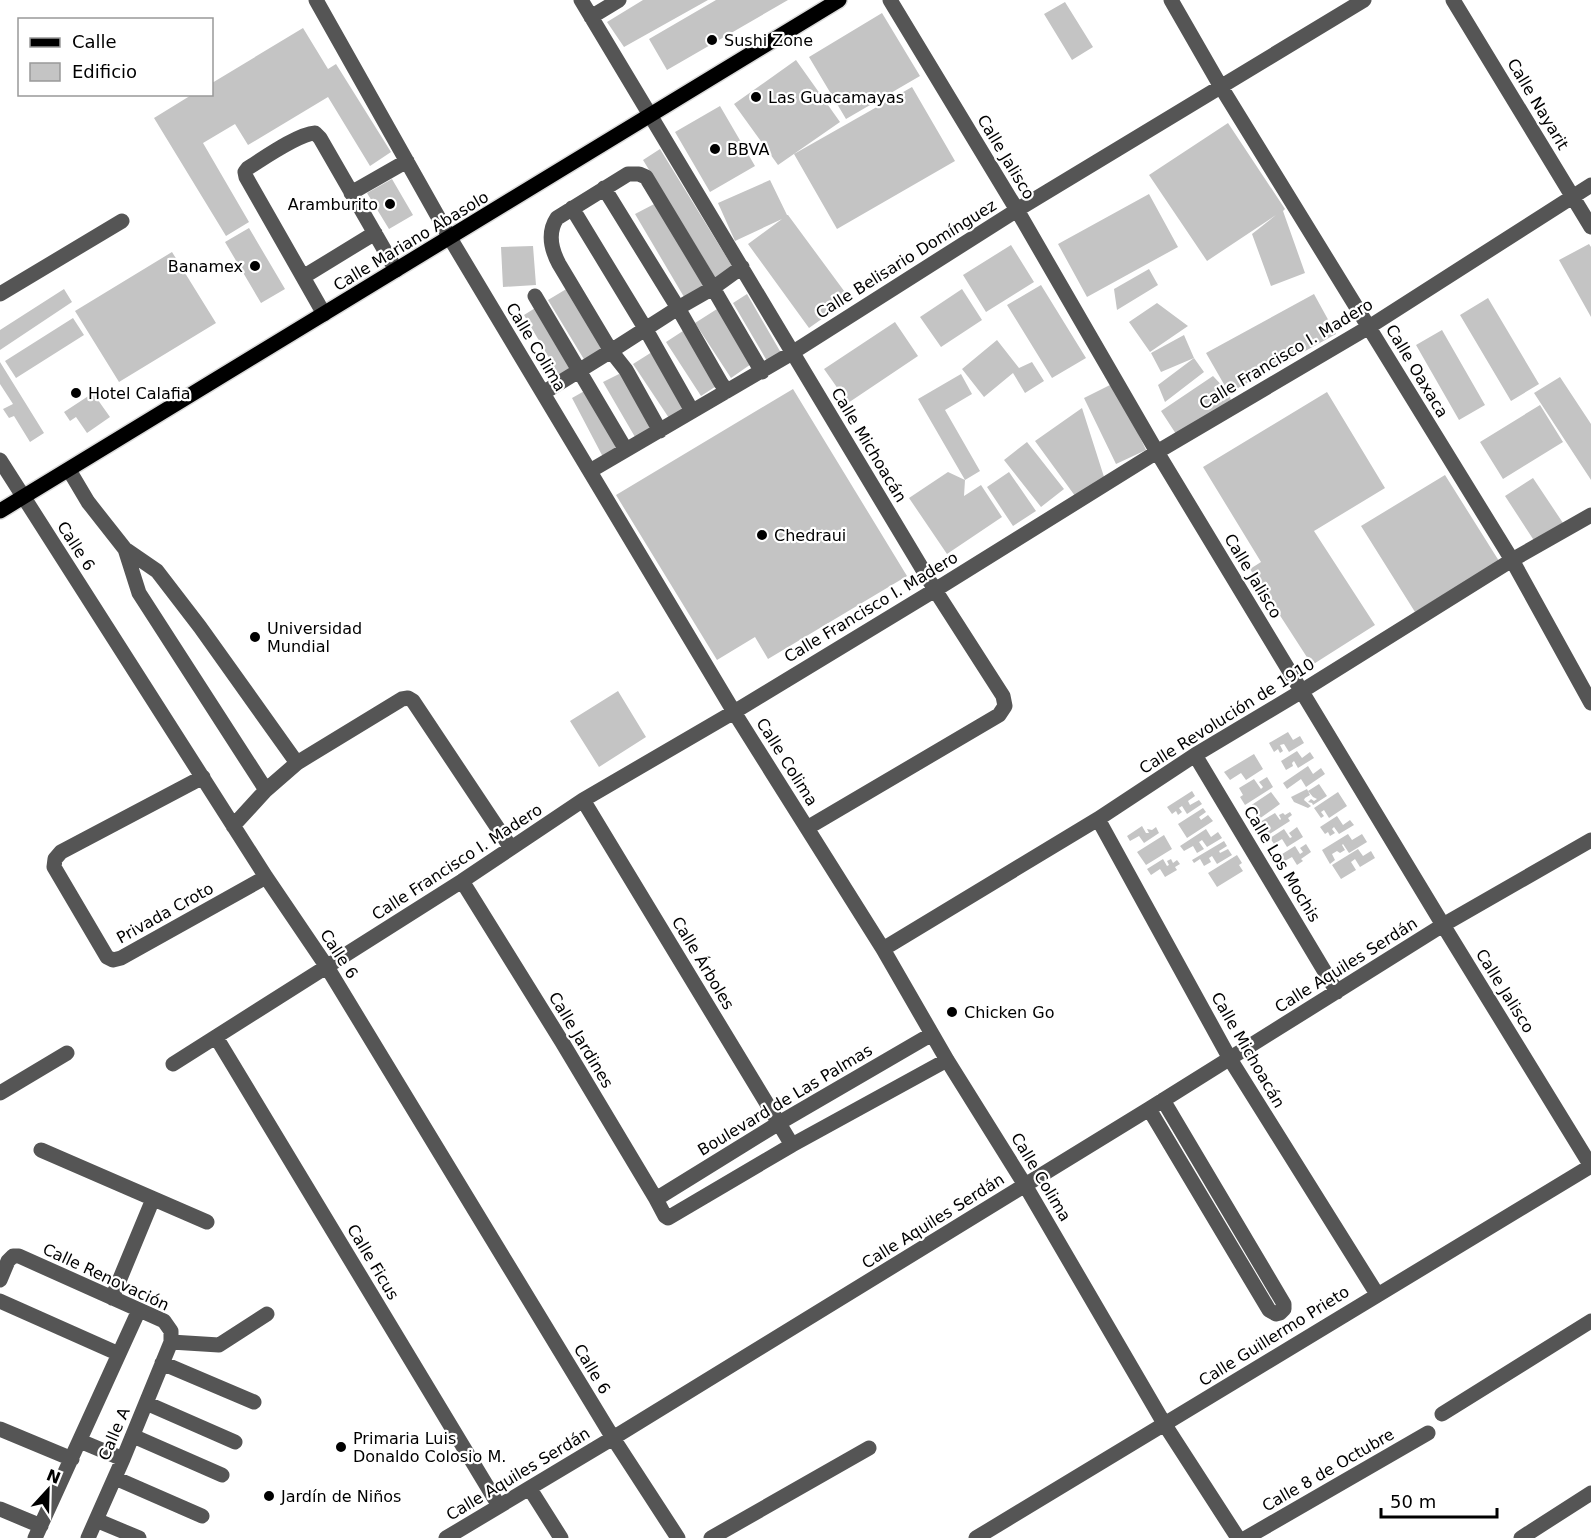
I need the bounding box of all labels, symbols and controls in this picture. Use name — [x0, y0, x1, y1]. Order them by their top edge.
legend — [18, 18, 213, 96]
text: Calle — [72, 31, 117, 52]
place label: Sushi Zone — [724, 31, 813, 50]
marker: Sushi Zone — [705, 33, 719, 47]
street label: Calle Nayarit — [1503, 55, 1573, 153]
text: Edificio — [72, 61, 137, 82]
place label: Las Guacamayas — [768, 88, 904, 107]
marker: Las Guacamayas — [749, 90, 763, 104]
street label: Calle Jalisco — [973, 111, 1039, 203]
place label: BBVA — [727, 140, 769, 159]
marker: BBVA — [708, 142, 722, 156]
street label: Calle Mariano Abasolo — [330, 187, 492, 295]
place label: Aramburito — [288, 195, 378, 214]
street label: Calle Belisario Domínguez — [812, 195, 1000, 323]
marker: Aramburito — [383, 197, 397, 211]
place label: Banamex — [168, 257, 243, 276]
marker: Banamex — [248, 259, 262, 273]
street label: Calle Francisco I. Madero — [1196, 295, 1376, 413]
street label: Calle Colima — [502, 299, 570, 395]
street label: Calle Oaxaca — [1382, 321, 1452, 421]
place label: Hotel Calafia — [88, 384, 191, 403]
street label: Calle Michoacán — [827, 384, 911, 506]
marker: Hotel Calafia — [69, 386, 83, 400]
street label: Calle 6 — [53, 518, 99, 574]
place label: Chedraui — [774, 526, 846, 545]
marker: Chedraui — [755, 528, 769, 542]
street label: Calle Jalisco — [1220, 530, 1286, 622]
street label: Calle Francisco I. Madero — [781, 548, 961, 666]
place label: Universidad Mundial — [267, 619, 362, 656]
marker: Universidad Mundial — [248, 630, 262, 644]
street label: Calle Revolución de 1910 — [1136, 654, 1318, 778]
street label: Calle Colima — [752, 715, 822, 809]
street label: Calle Francisco I. Madero — [368, 800, 546, 924]
street label: Calle Los Mochis — [1240, 803, 1324, 925]
street label: Privada Croto — [113, 879, 217, 947]
street label: Calle Árboles — [668, 913, 738, 1013]
street label: Calle Aquiles Serdán — [1271, 913, 1421, 1017]
street label: Calle 6 — [316, 926, 362, 982]
street label: Calle Jalisco — [1472, 946, 1538, 1036]
street label: Calle Jardines — [545, 989, 617, 1091]
street label: Calle Michoacán — [1207, 989, 1289, 1111]
place label: Chicken Go — [964, 1003, 1055, 1022]
marker: Chicken Go — [945, 1005, 959, 1019]
street label: Boulevard de Las Palmas — [694, 1040, 876, 1160]
street label: Calle Colima — [1007, 1129, 1075, 1225]
street label: Calle Aquiles Serdán — [858, 1169, 1008, 1273]
street label: Calle Ficus — [343, 1221, 403, 1303]
street label: Calle Renovación — [40, 1239, 172, 1315]
street label: Calle Guillermo Prieto — [1195, 1282, 1353, 1390]
street label: Calle 6 — [570, 1341, 614, 1397]
street label: Calle A — [94, 1405, 134, 1463]
street label: Calle Aquiles Serdán — [443, 1424, 593, 1524]
street label: Calle 8 de Octubre — [1259, 1424, 1397, 1516]
place label: Primaria Luis Donaldo Colosio M. — [353, 1429, 506, 1466]
marker: Primaria Luis Donaldo Colosio M. — [334, 1440, 348, 1454]
north arrow — [18, 1460, 78, 1520]
text: N — [44, 1465, 63, 1488]
scale bar — [1381, 1481, 1496, 1519]
place label: Jardín de Niños — [280, 1487, 401, 1506]
marker: Jardín de Niños — [262, 1489, 276, 1503]
text: 50 m — [1390, 1491, 1436, 1512]

